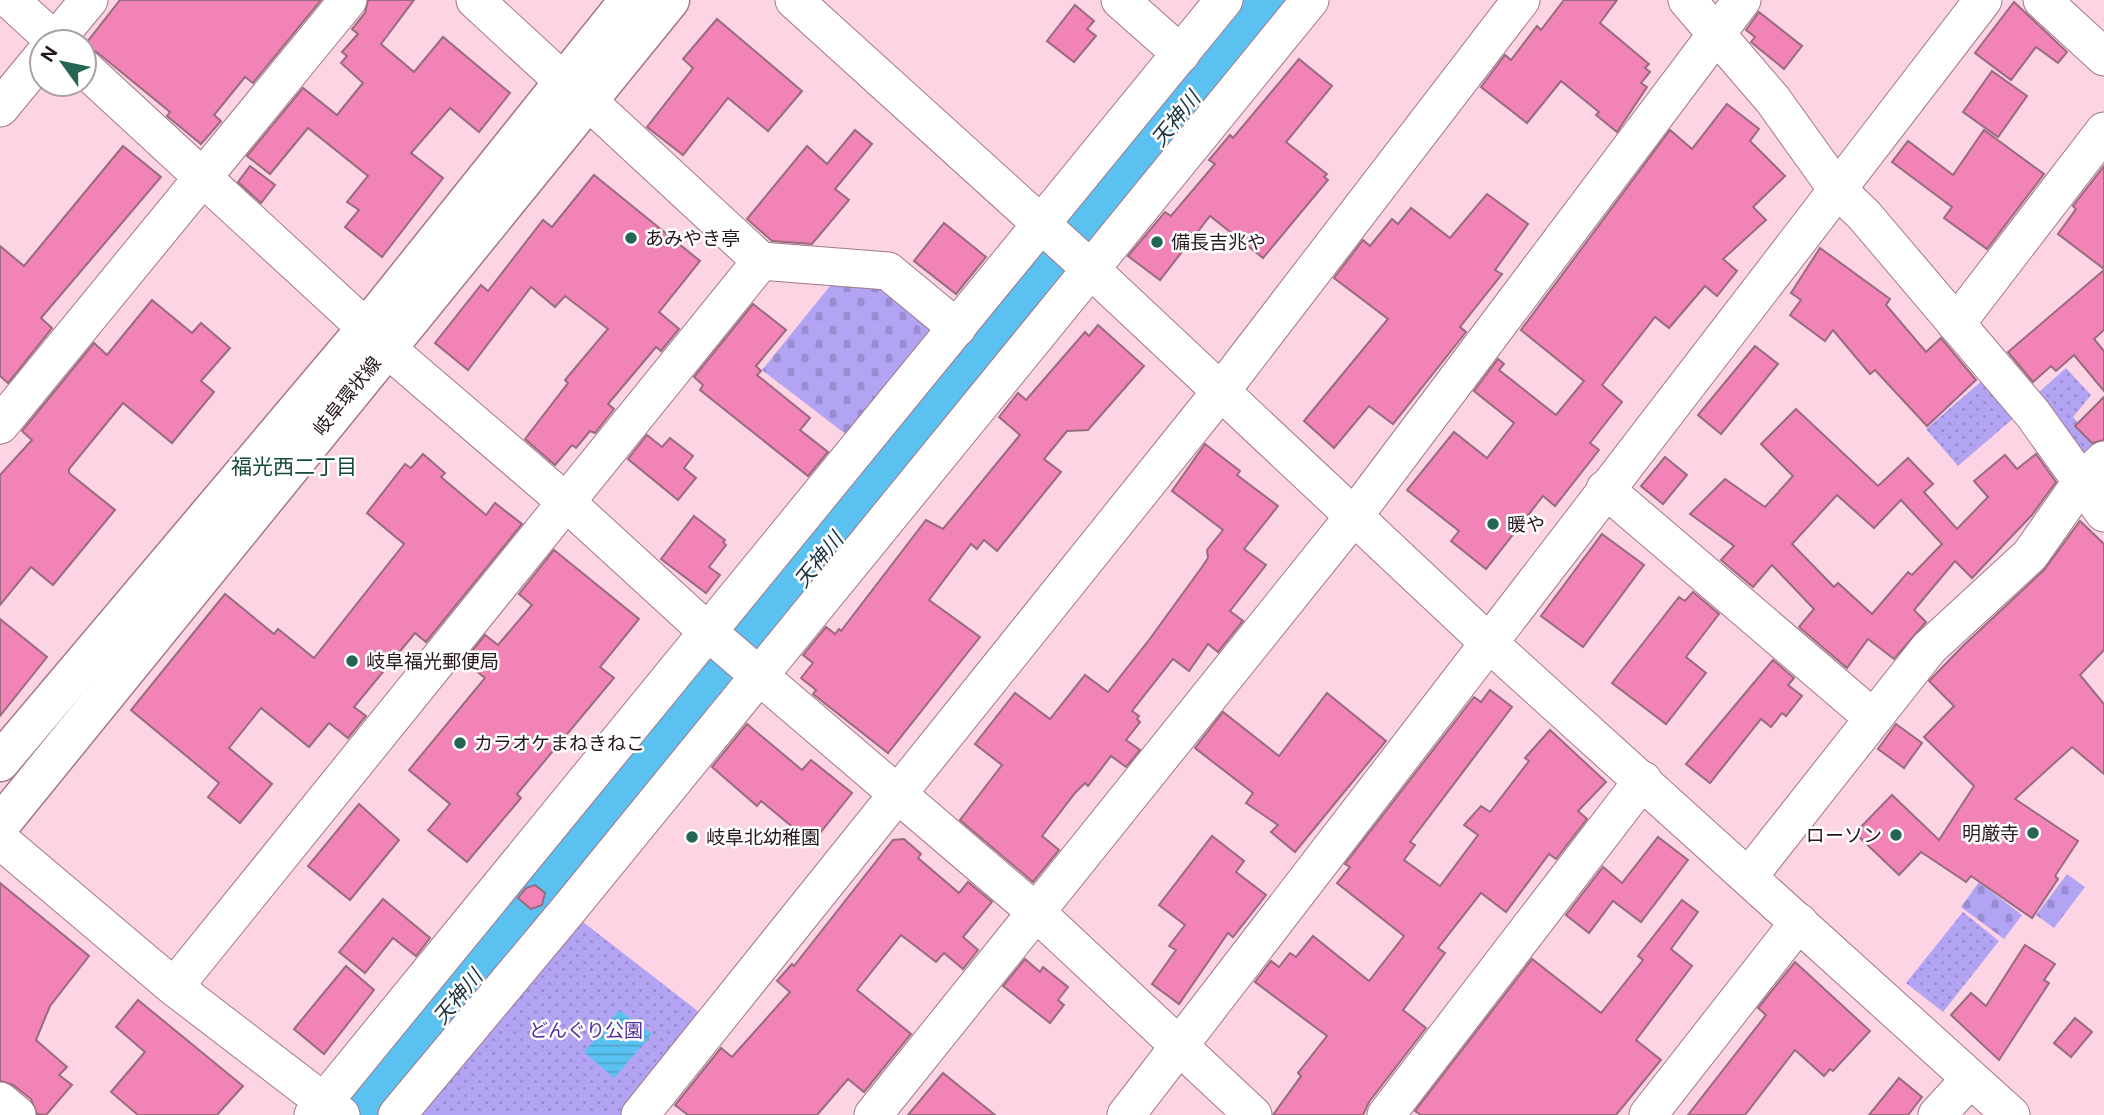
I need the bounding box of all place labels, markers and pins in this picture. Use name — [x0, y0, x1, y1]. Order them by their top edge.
place label: あみやき亭 — [645, 226, 740, 251]
marker: あみやき亭 — [623, 230, 639, 246]
place label: 備長吉兆や — [1171, 230, 1266, 255]
marker: 備長吉兆や — [1149, 234, 1165, 250]
place label: 暖や — [1507, 512, 1545, 537]
marker: 暖や — [1485, 516, 1501, 532]
place label: 岐阜福光郵便局 — [366, 649, 499, 674]
marker: 岐阜福光郵便局 — [344, 653, 360, 669]
place label: カラオケまねきねこ — [474, 731, 645, 756]
marker: カラオケまねきねこ — [452, 735, 468, 751]
place label: 明厳寺 — [1962, 821, 2019, 846]
place label: ローソン — [1806, 823, 1882, 848]
place label: 岐阜北幼稚園 — [706, 825, 820, 850]
marker: 明厳寺 — [2025, 825, 2041, 841]
marker: ローソン — [1888, 827, 1904, 843]
marker: 岐阜北幼稚園 — [684, 829, 700, 845]

